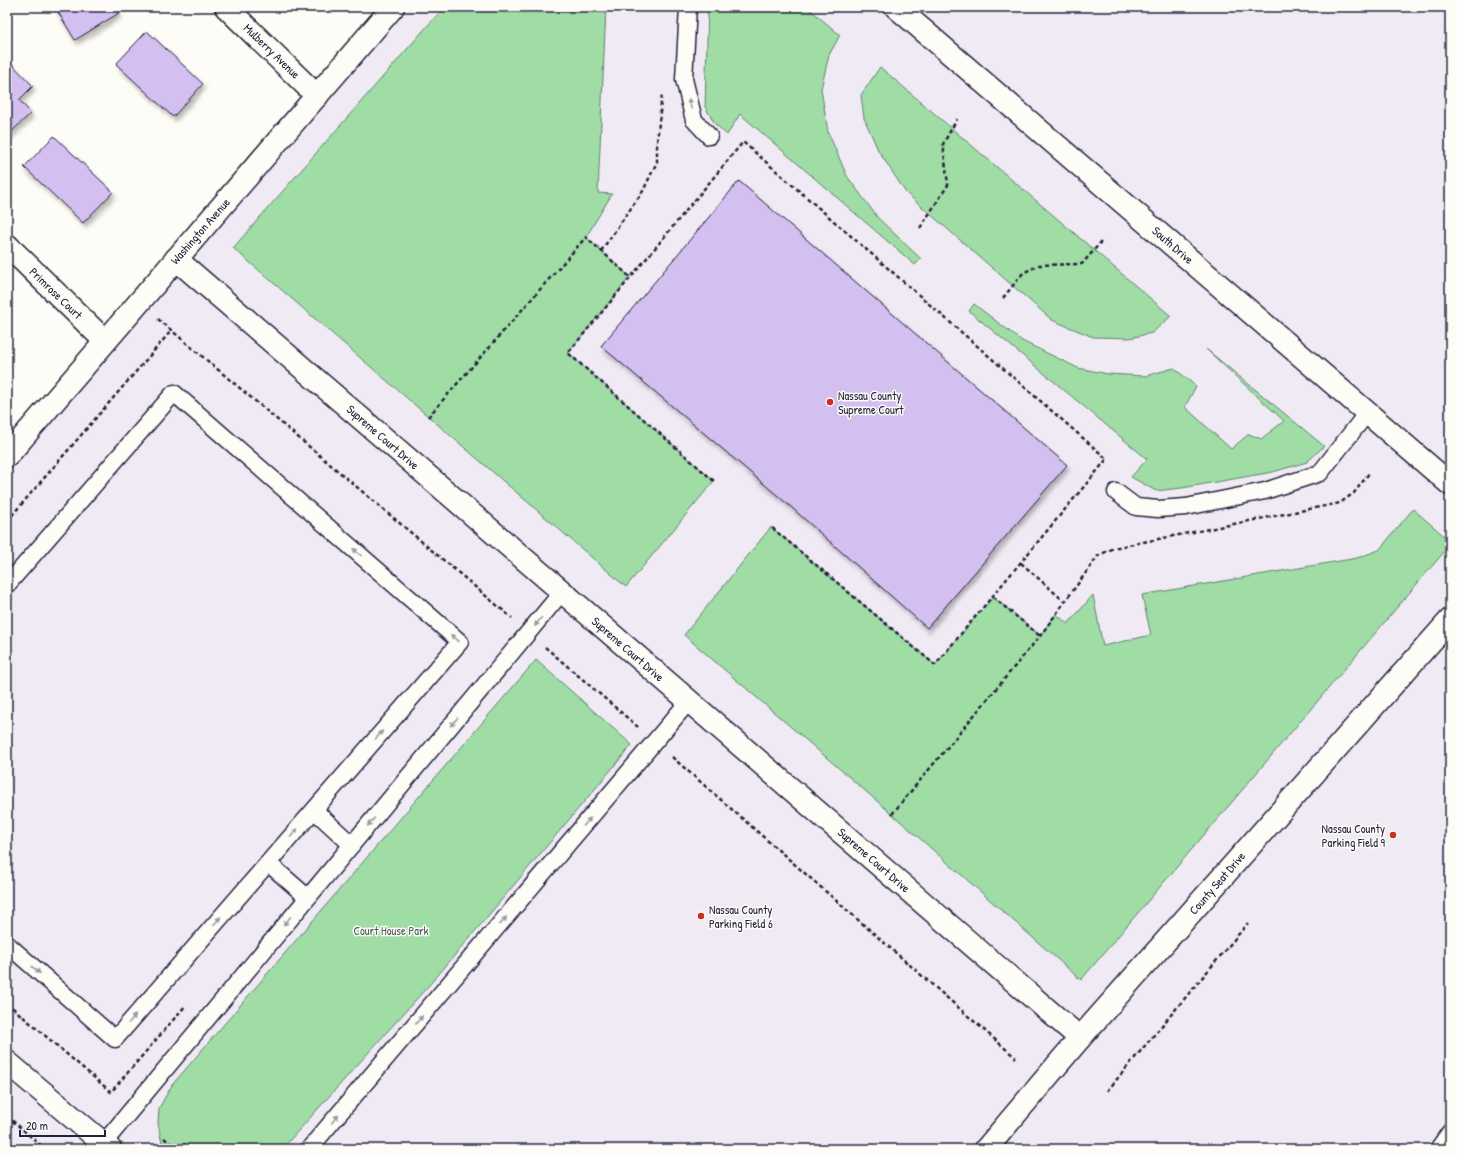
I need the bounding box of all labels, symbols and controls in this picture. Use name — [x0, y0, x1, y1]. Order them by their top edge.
street label: Mulberry Avenue — [240, 20, 304, 82]
one-way arrow — [687, 97, 693, 109]
street label: Washington Avenue — [166, 194, 234, 268]
street label: South Drive — [1149, 222, 1197, 268]
street label: Primrose Court — [26, 263, 87, 323]
place label: Nassau County Supreme Court — [838, 387, 904, 418]
marker: Nassau County Supreme Court — [825, 397, 835, 407]
street label: Supreme Court Drive — [343, 401, 423, 473]
one-way arrow — [352, 548, 361, 557]
street label: Supreme Court Drive — [588, 613, 668, 685]
one-way arrow — [533, 617, 542, 628]
one-way arrow — [449, 633, 460, 642]
one-way arrow — [450, 717, 459, 728]
one-way arrow — [374, 730, 384, 740]
one-way arrow — [582, 816, 591, 827]
one-way arrow — [367, 817, 376, 827]
place label: Nassau County Parking Field 9 — [1322, 820, 1386, 851]
street label: Supreme Court Drive — [834, 824, 914, 896]
one-way arrow — [289, 828, 298, 838]
marker: Nassau County Parking Field 9 — [1388, 830, 1398, 840]
street label: County Seat Drive — [1185, 848, 1249, 918]
place label: Nassau County Parking Field 6 — [709, 901, 773, 932]
marker: Nassau County Parking Field 6 — [696, 911, 706, 921]
one-way arrow — [213, 916, 222, 927]
one-way arrow — [283, 916, 292, 927]
one-way arrow — [498, 916, 507, 926]
park label: Court House Park — [353, 922, 429, 939]
one-way arrow — [31, 965, 42, 974]
one-way arrow — [127, 1015, 136, 1024]
one-way arrow — [414, 1015, 423, 1025]
scale bar — [20, 1112, 105, 1138]
one-way arrow — [330, 1114, 339, 1125]
text: 20 m — [26, 1117, 48, 1134]

